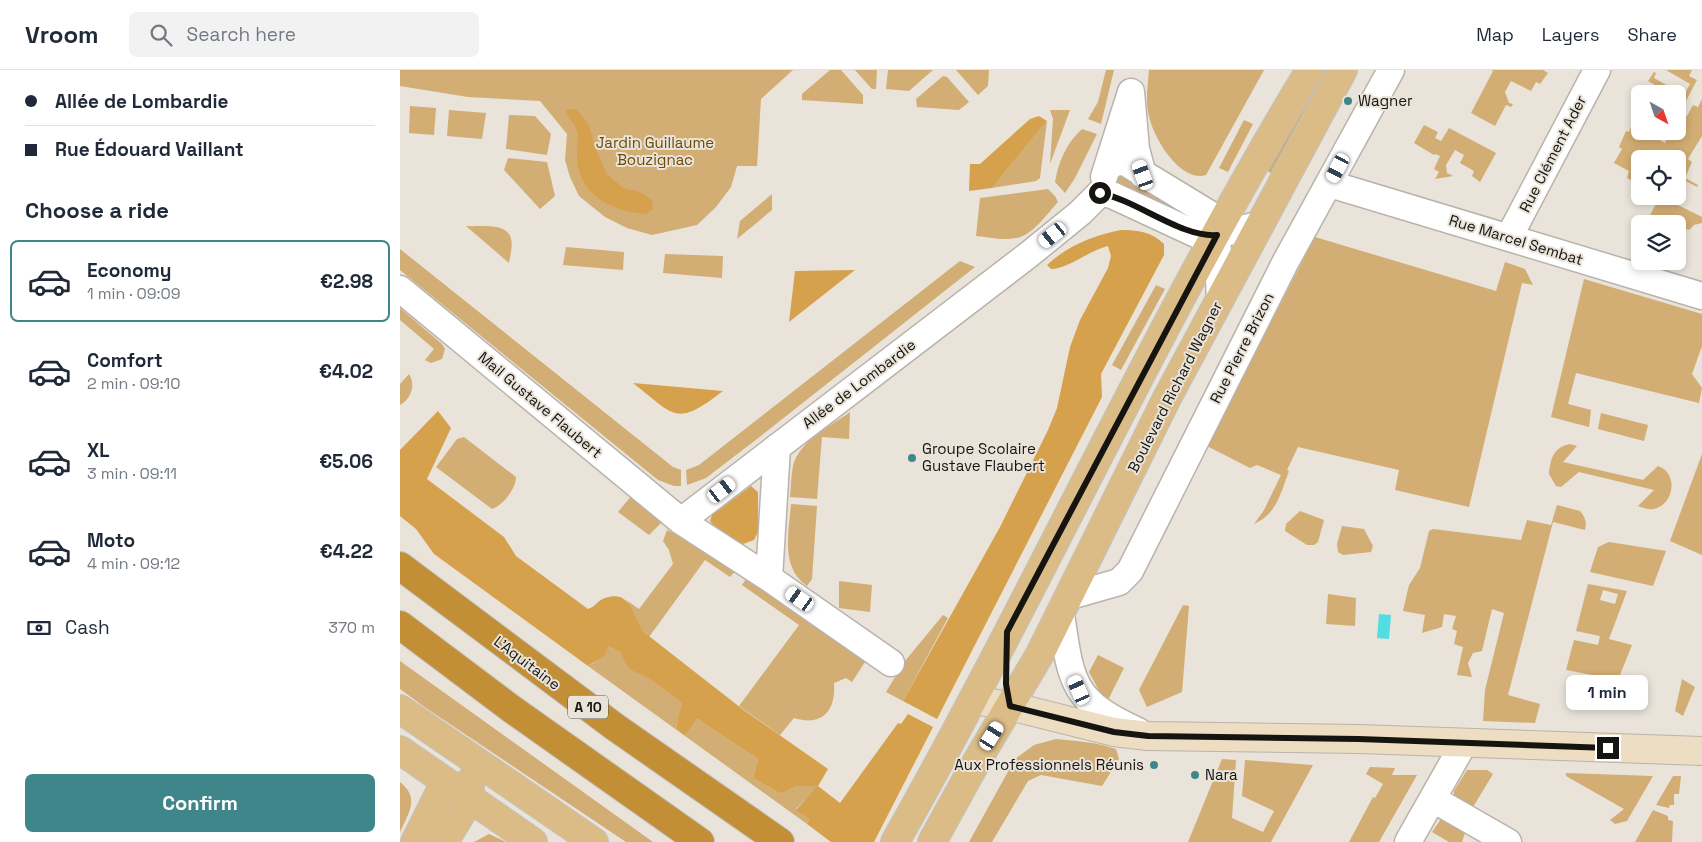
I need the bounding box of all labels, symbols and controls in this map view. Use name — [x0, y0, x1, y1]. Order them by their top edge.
search box — [129, 12, 479, 57]
text: Vroom — [25, 19, 99, 50]
icon: search — [147, 21, 175, 49]
text: Search here — [187, 22, 296, 47]
text: Map — [1476, 23, 1514, 46]
text: Layers — [1542, 23, 1599, 46]
text: Share — [1627, 23, 1677, 46]
north arrow — [1631, 85, 1686, 140]
map controls — [1631, 85, 1686, 270]
text: Allée de Lombardie — [55, 89, 228, 114]
place label: Wagner — [1358, 91, 1413, 110]
street label: Rue Clément Ader — [1515, 92, 1590, 215]
marker: Wagner — [1342, 95, 1354, 107]
park label: Jardin Guillaume Bouzignac — [596, 133, 714, 169]
text: Rue Édouard Vaillant — [55, 137, 244, 162]
button: locate — [1631, 150, 1686, 205]
car — [1324, 151, 1351, 185]
car — [1130, 158, 1155, 192]
route start — [1089, 182, 1111, 204]
text: Choose a ride — [25, 196, 169, 224]
street label: Rue Marcel Sembat — [1447, 210, 1586, 269]
button: layers — [1631, 215, 1686, 270]
car — [1036, 220, 1069, 250]
text: Economy — [87, 258, 171, 283]
icon: car — [27, 259, 72, 304]
text: €2.98 — [320, 269, 373, 294]
text: 1 min · 09:09 — [87, 283, 181, 304]
street label: Rue Pierre Brizon — [1205, 289, 1278, 406]
street label: Boulevard Richard Wagner — [1123, 298, 1226, 475]
street label: Allée de Lombardie — [798, 335, 919, 432]
street label: Mail Gustave Flaubert — [475, 347, 606, 462]
text: Comfort — [87, 348, 163, 373]
icon: car — [27, 349, 72, 394]
text: €4.02 — [319, 359, 373, 384]
text: 2 min · 09:10 — [87, 373, 181, 394]
text: XL — [87, 438, 110, 463]
icon: car — [27, 439, 72, 484]
place label: Groupe Scolaire Gustave Flaubert — [922, 439, 1045, 475]
text: €5.06 — [319, 449, 373, 474]
marker: Groupe Scolaire Gustave Flaubert — [906, 452, 918, 464]
text: 3 min · 09:11 — [87, 463, 177, 484]
car — [705, 475, 738, 505]
text: Moto — [87, 528, 135, 553]
icon: car — [27, 529, 72, 574]
text: €4.22 — [320, 539, 373, 564]
text: 4 min · 09:12 — [87, 553, 180, 574]
car — [783, 584, 816, 614]
icon: cash — [25, 614, 53, 642]
text: Cash — [65, 615, 110, 640]
text: 370 m — [328, 617, 375, 638]
street label: L'Aquitaine — [490, 631, 564, 694]
car — [1066, 673, 1091, 707]
callout: 1 min — [1567, 676, 1649, 710]
text: 1 min — [1587, 682, 1627, 703]
road number: A 10 — [568, 696, 608, 719]
car — [977, 719, 1006, 753]
route end — [1597, 737, 1619, 759]
place label: Aux Professionnels Réunis — [954, 755, 1144, 774]
marker: Aux Professionnels Réunis — [1148, 759, 1160, 771]
place label: Nara — [1205, 765, 1238, 784]
marker: Nara — [1189, 769, 1201, 781]
button: Confirm — [25, 774, 375, 832]

